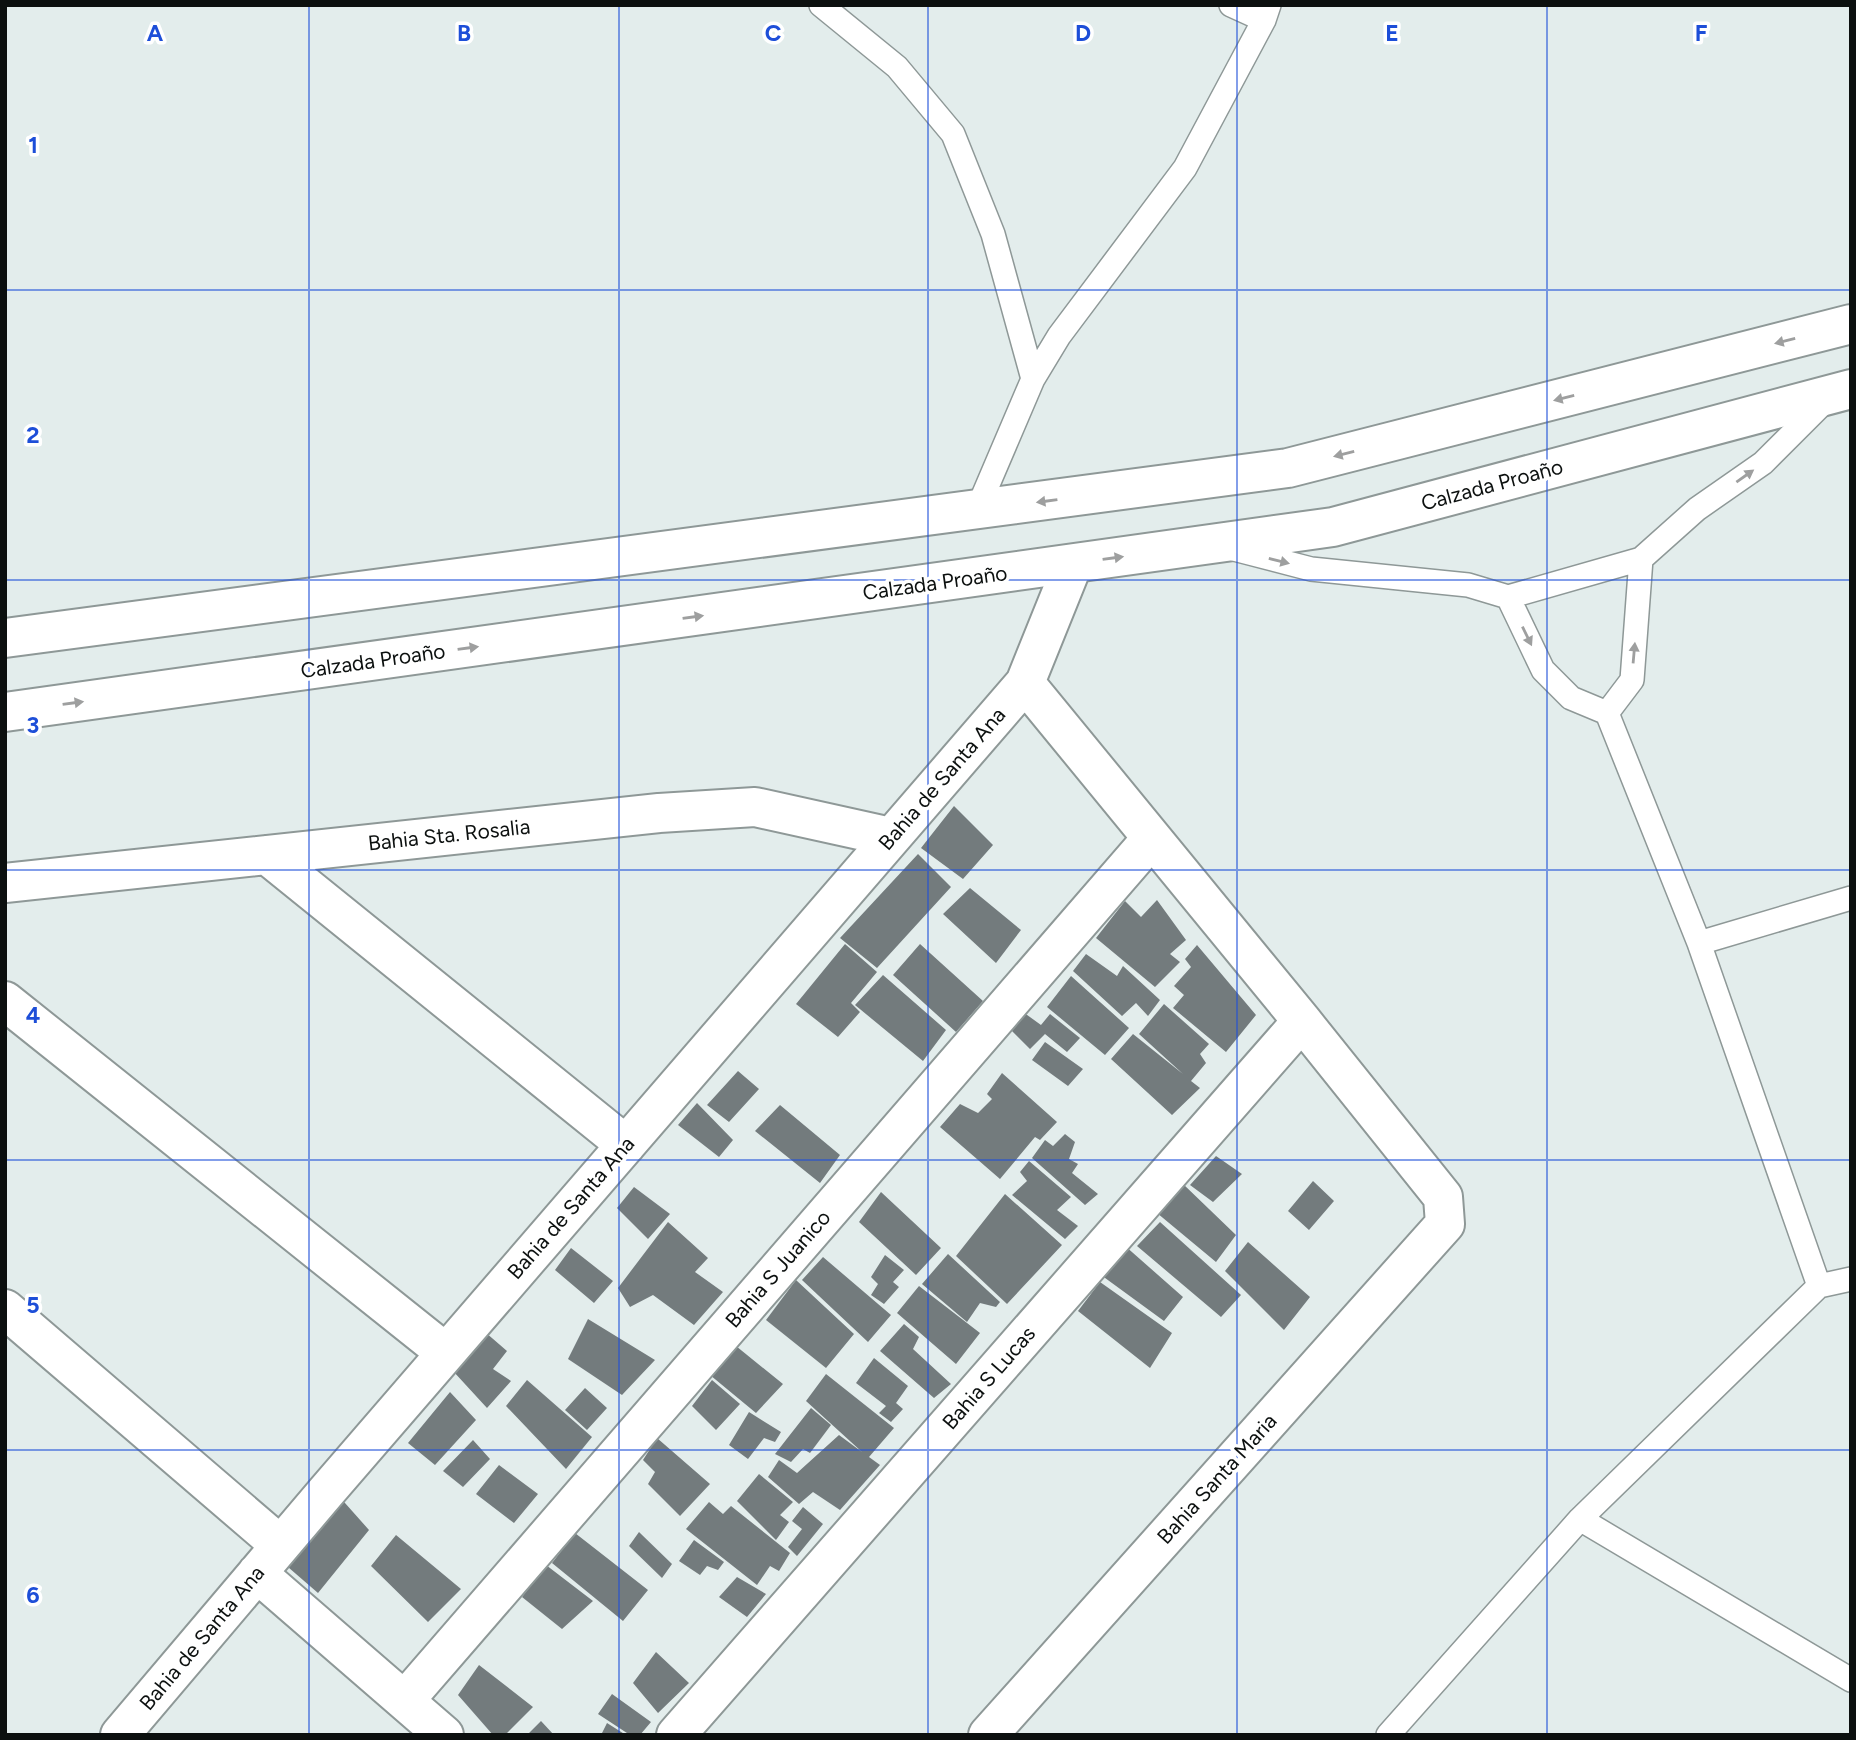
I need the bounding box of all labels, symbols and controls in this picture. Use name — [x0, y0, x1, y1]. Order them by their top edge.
text: A — [147, 19, 164, 47]
text: B — [457, 19, 471, 47]
text: C — [765, 19, 782, 47]
text: D — [1075, 19, 1091, 47]
text: E — [1385, 19, 1399, 47]
text: F — [1695, 19, 1708, 47]
text: 1 — [28, 131, 38, 159]
one-way arrow — [1774, 336, 1796, 347]
one-way arrow — [1553, 393, 1575, 404]
text: 2 — [26, 421, 40, 449]
one-way arrow — [1333, 449, 1355, 460]
street label: Calzada Proaño — [1418, 454, 1565, 515]
one-way arrow — [1736, 469, 1754, 483]
one-way arrow — [1036, 495, 1058, 506]
one-way arrow — [1102, 552, 1124, 563]
one-way arrow — [1268, 556, 1290, 567]
street label: Calzada Proaño — [861, 560, 1009, 605]
one-way arrow — [683, 611, 705, 622]
one-way arrow — [1521, 626, 1532, 646]
street label: Calzada Proaño — [299, 638, 447, 683]
one-way arrow — [457, 642, 479, 653]
one-way arrow — [1629, 642, 1640, 664]
one-way arrow — [62, 697, 84, 708]
street label: Bahia de Santa Ana — [873, 702, 1010, 855]
text: 3 — [27, 711, 39, 739]
street label: Bahia Sta. Rosalia — [367, 814, 531, 855]
text: 4 — [26, 1001, 40, 1029]
street label: Bahia de Santa Ana — [502, 1131, 639, 1284]
street label: Bahia S Juanico — [720, 1205, 835, 1333]
text: 5 — [26, 1291, 40, 1319]
street label: Bahia S Lucas — [937, 1321, 1040, 1434]
street label: Bahia Santa Maria — [1152, 1409, 1282, 1549]
street label: Bahia de Santa Ana — [134, 1560, 269, 1715]
text: 6 — [26, 1581, 40, 1609]

